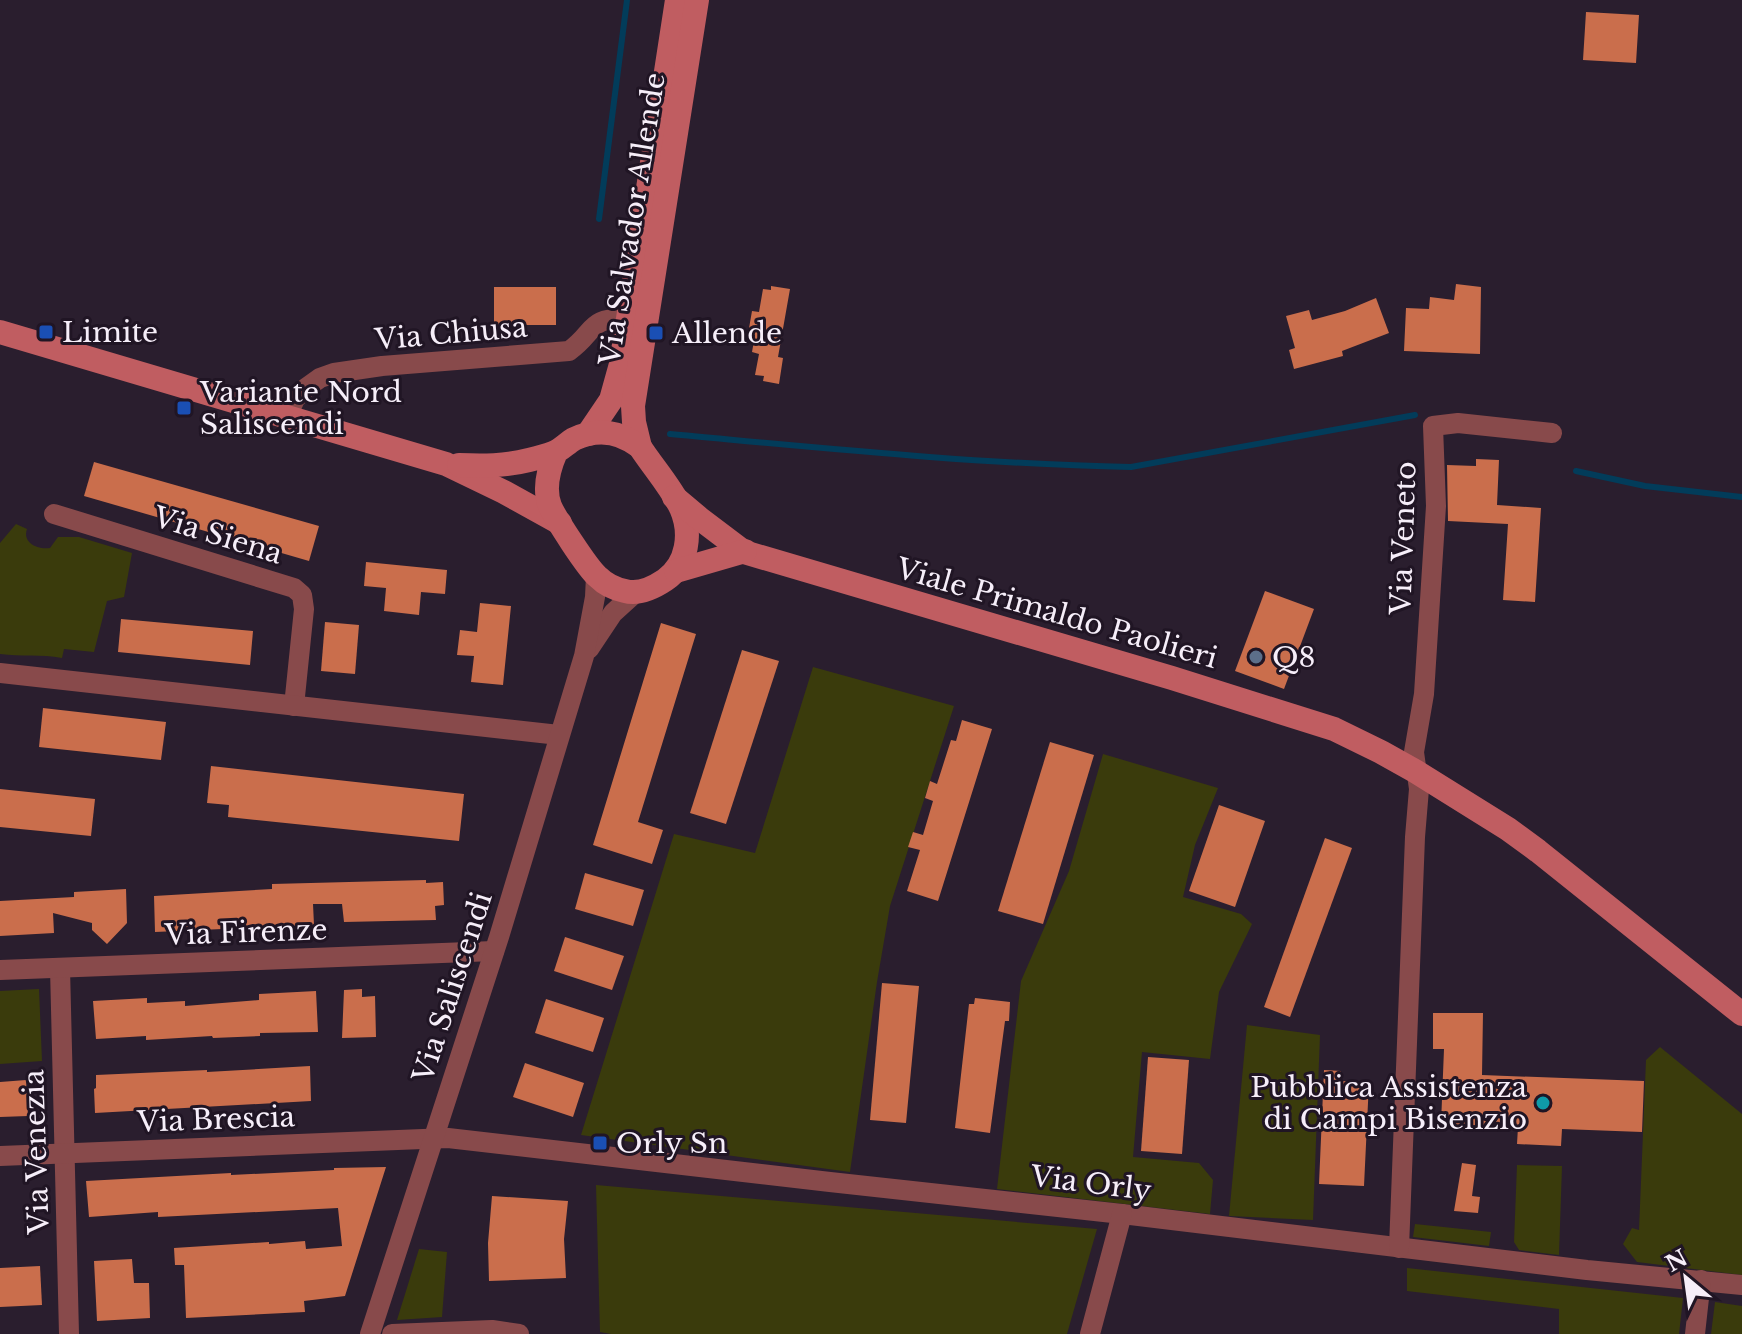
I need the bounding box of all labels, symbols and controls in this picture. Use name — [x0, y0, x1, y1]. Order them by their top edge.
street label: Via Salvador Allende — [592, 70, 673, 369]
street label: Via Chiusa — [372, 309, 529, 358]
place label: Limite — [62, 315, 158, 350]
place label: Allende — [671, 316, 782, 351]
marker: Limite — [37, 323, 55, 341]
marker: Allende — [647, 324, 665, 342]
place label: Variante Nord Saliscendi — [199, 375, 402, 442]
marker: Variante Nord Saliscendi — [175, 399, 193, 417]
street label: Via Veneto — [1383, 461, 1424, 616]
street label: Via Siena — [148, 499, 287, 572]
street label: Viale Primaldo Paolieri — [891, 551, 1221, 676]
place label: Q8 — [1272, 640, 1316, 675]
marker: Q8 — [1247, 648, 1265, 666]
street label: Via Saliscendi — [405, 887, 500, 1088]
street label: Via Firenze — [163, 912, 328, 953]
street label: Via Venezia — [16, 1068, 57, 1236]
place label: Pubblica Assistenza di Campi Bisenzio — [1250, 1070, 1527, 1137]
marker: Pubblica Assistenza di Campi Bisenzio — [1534, 1094, 1552, 1112]
street label: Via Brescia — [136, 1099, 296, 1140]
place label: Orly Sn — [616, 1126, 727, 1161]
marker: Orly Sn — [591, 1134, 609, 1152]
street label: Via Orly — [1028, 1159, 1153, 1208]
north arrow — [1646, 1238, 1726, 1318]
text: N — [1661, 1244, 1692, 1278]

